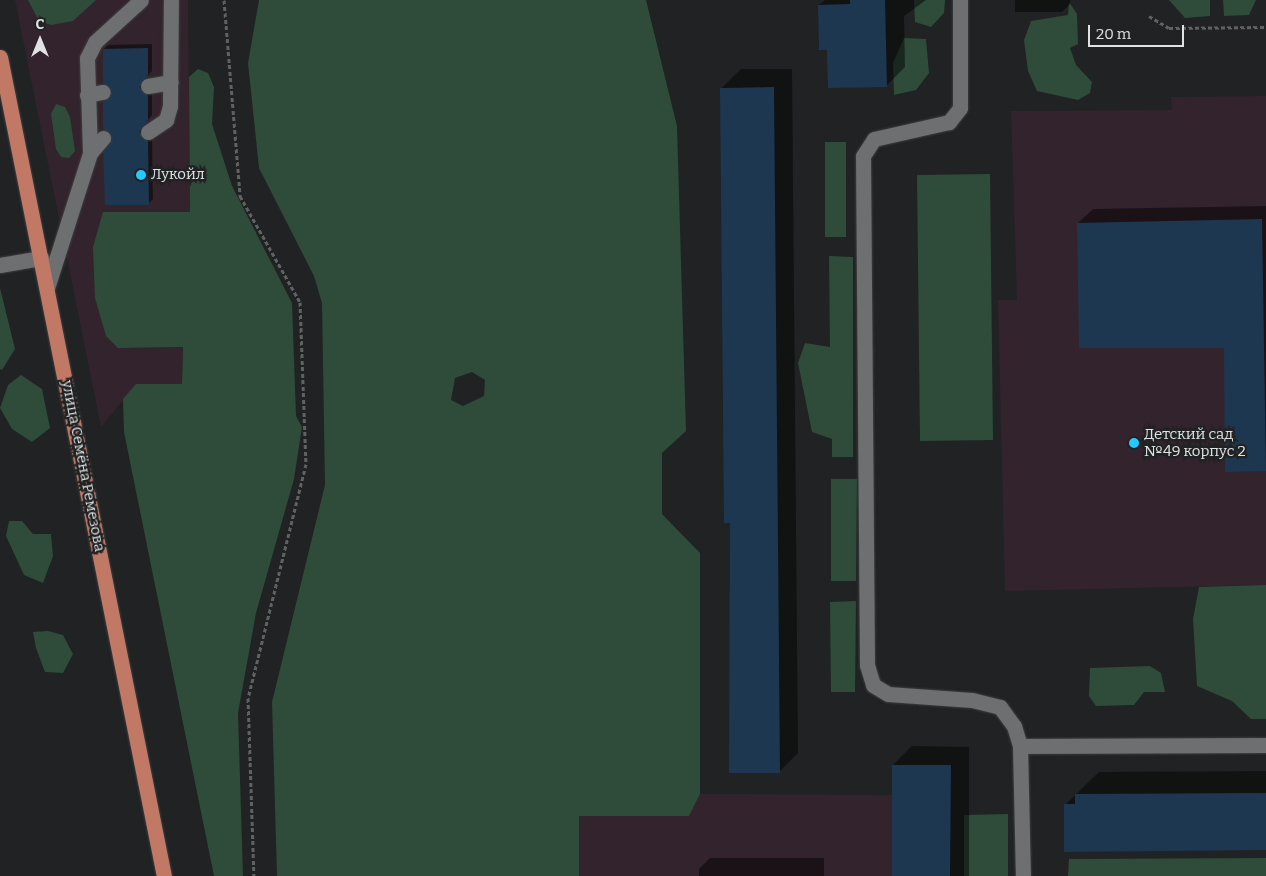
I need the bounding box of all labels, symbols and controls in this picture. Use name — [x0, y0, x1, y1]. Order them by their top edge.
north arrow — [15, 15, 65, 65]
scale bar — [1091, 15, 1187, 47]
text: С — [36, 16, 44, 33]
text: 20 m — [1096, 25, 1131, 43]
place label: Лукойл — [151, 166, 205, 184]
marker: Лукойл — [135, 169, 147, 181]
street label: улица Семёна Ремезова — [58, 379, 108, 553]
place label: Детский сад №49 корпус 2 — [1144, 425, 1246, 460]
marker: Детский сад №49 корпус 2 — [1128, 437, 1140, 449]

